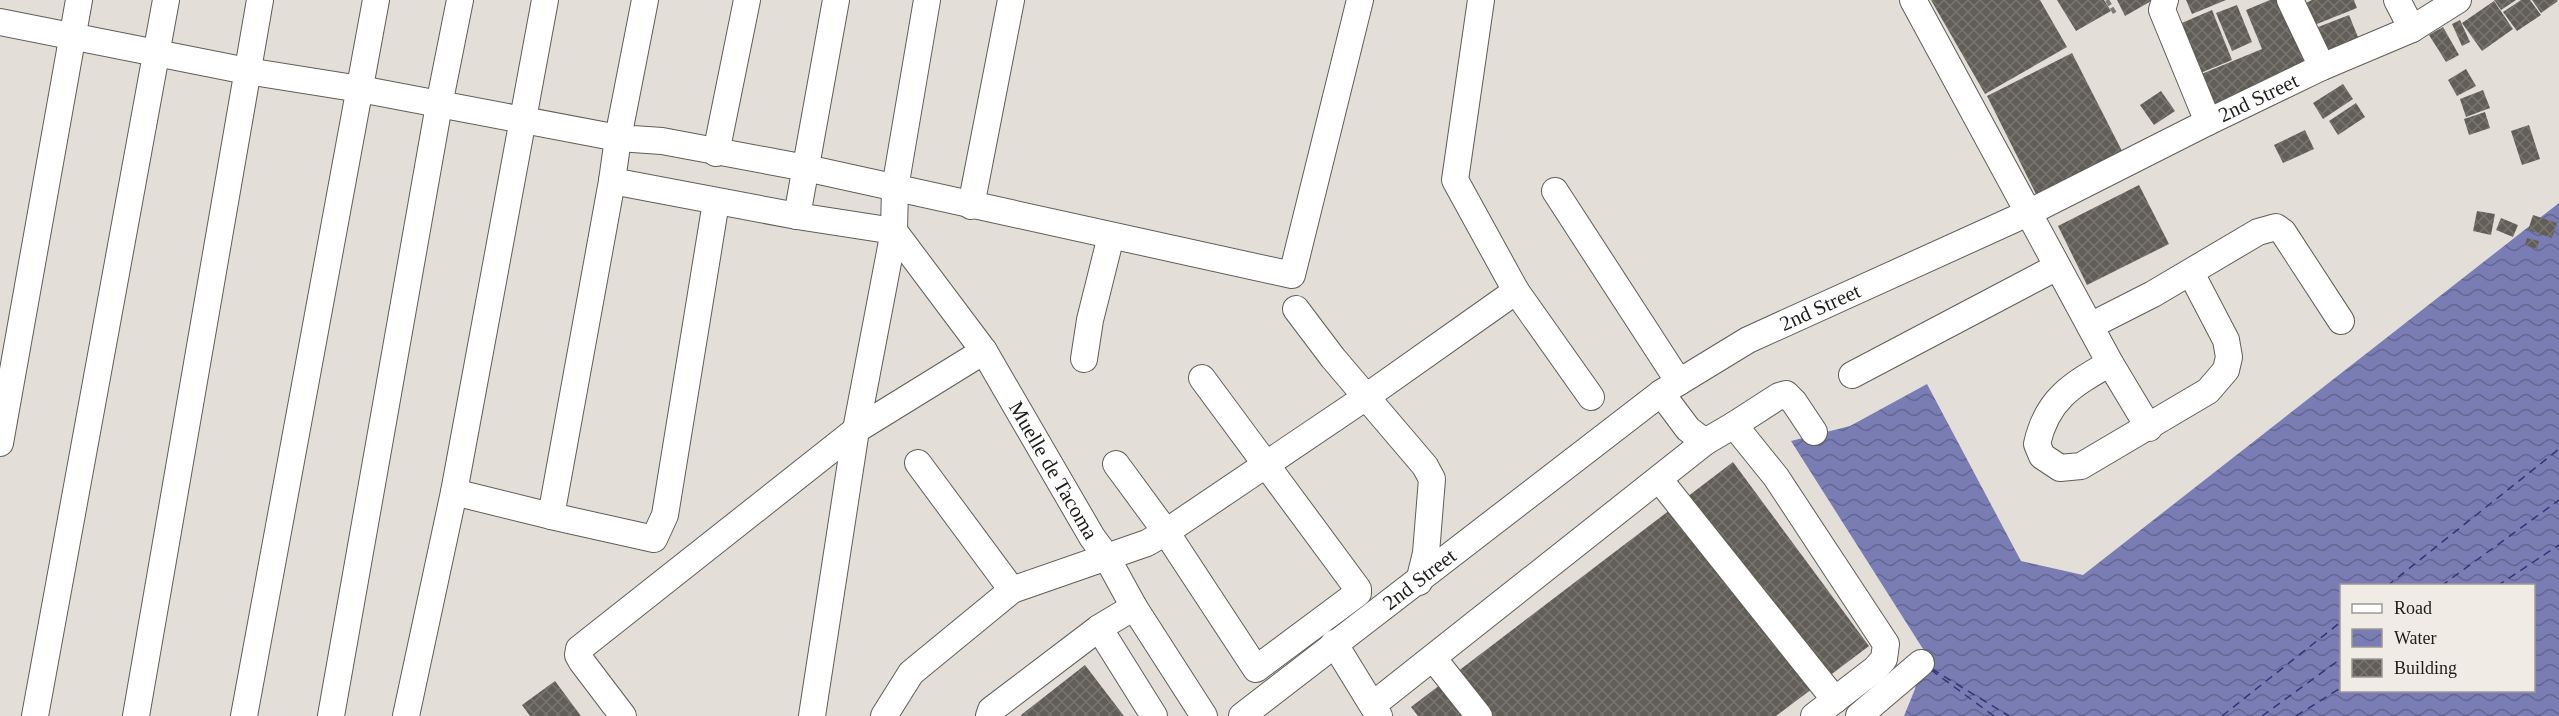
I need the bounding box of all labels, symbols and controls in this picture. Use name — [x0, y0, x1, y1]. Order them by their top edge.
street label: 2nd Street — [2215, 68, 2302, 127]
street label: 2nd Street — [1776, 279, 1864, 336]
street label: Muelle de Tacoma — [1004, 397, 1103, 544]
street label: 2nd Street — [1378, 543, 1461, 615]
legend — [2340, 584, 2535, 692]
text: Road — [2394, 598, 2432, 618]
text: Water — [2394, 628, 2437, 648]
text: Building — [2394, 658, 2457, 678]

